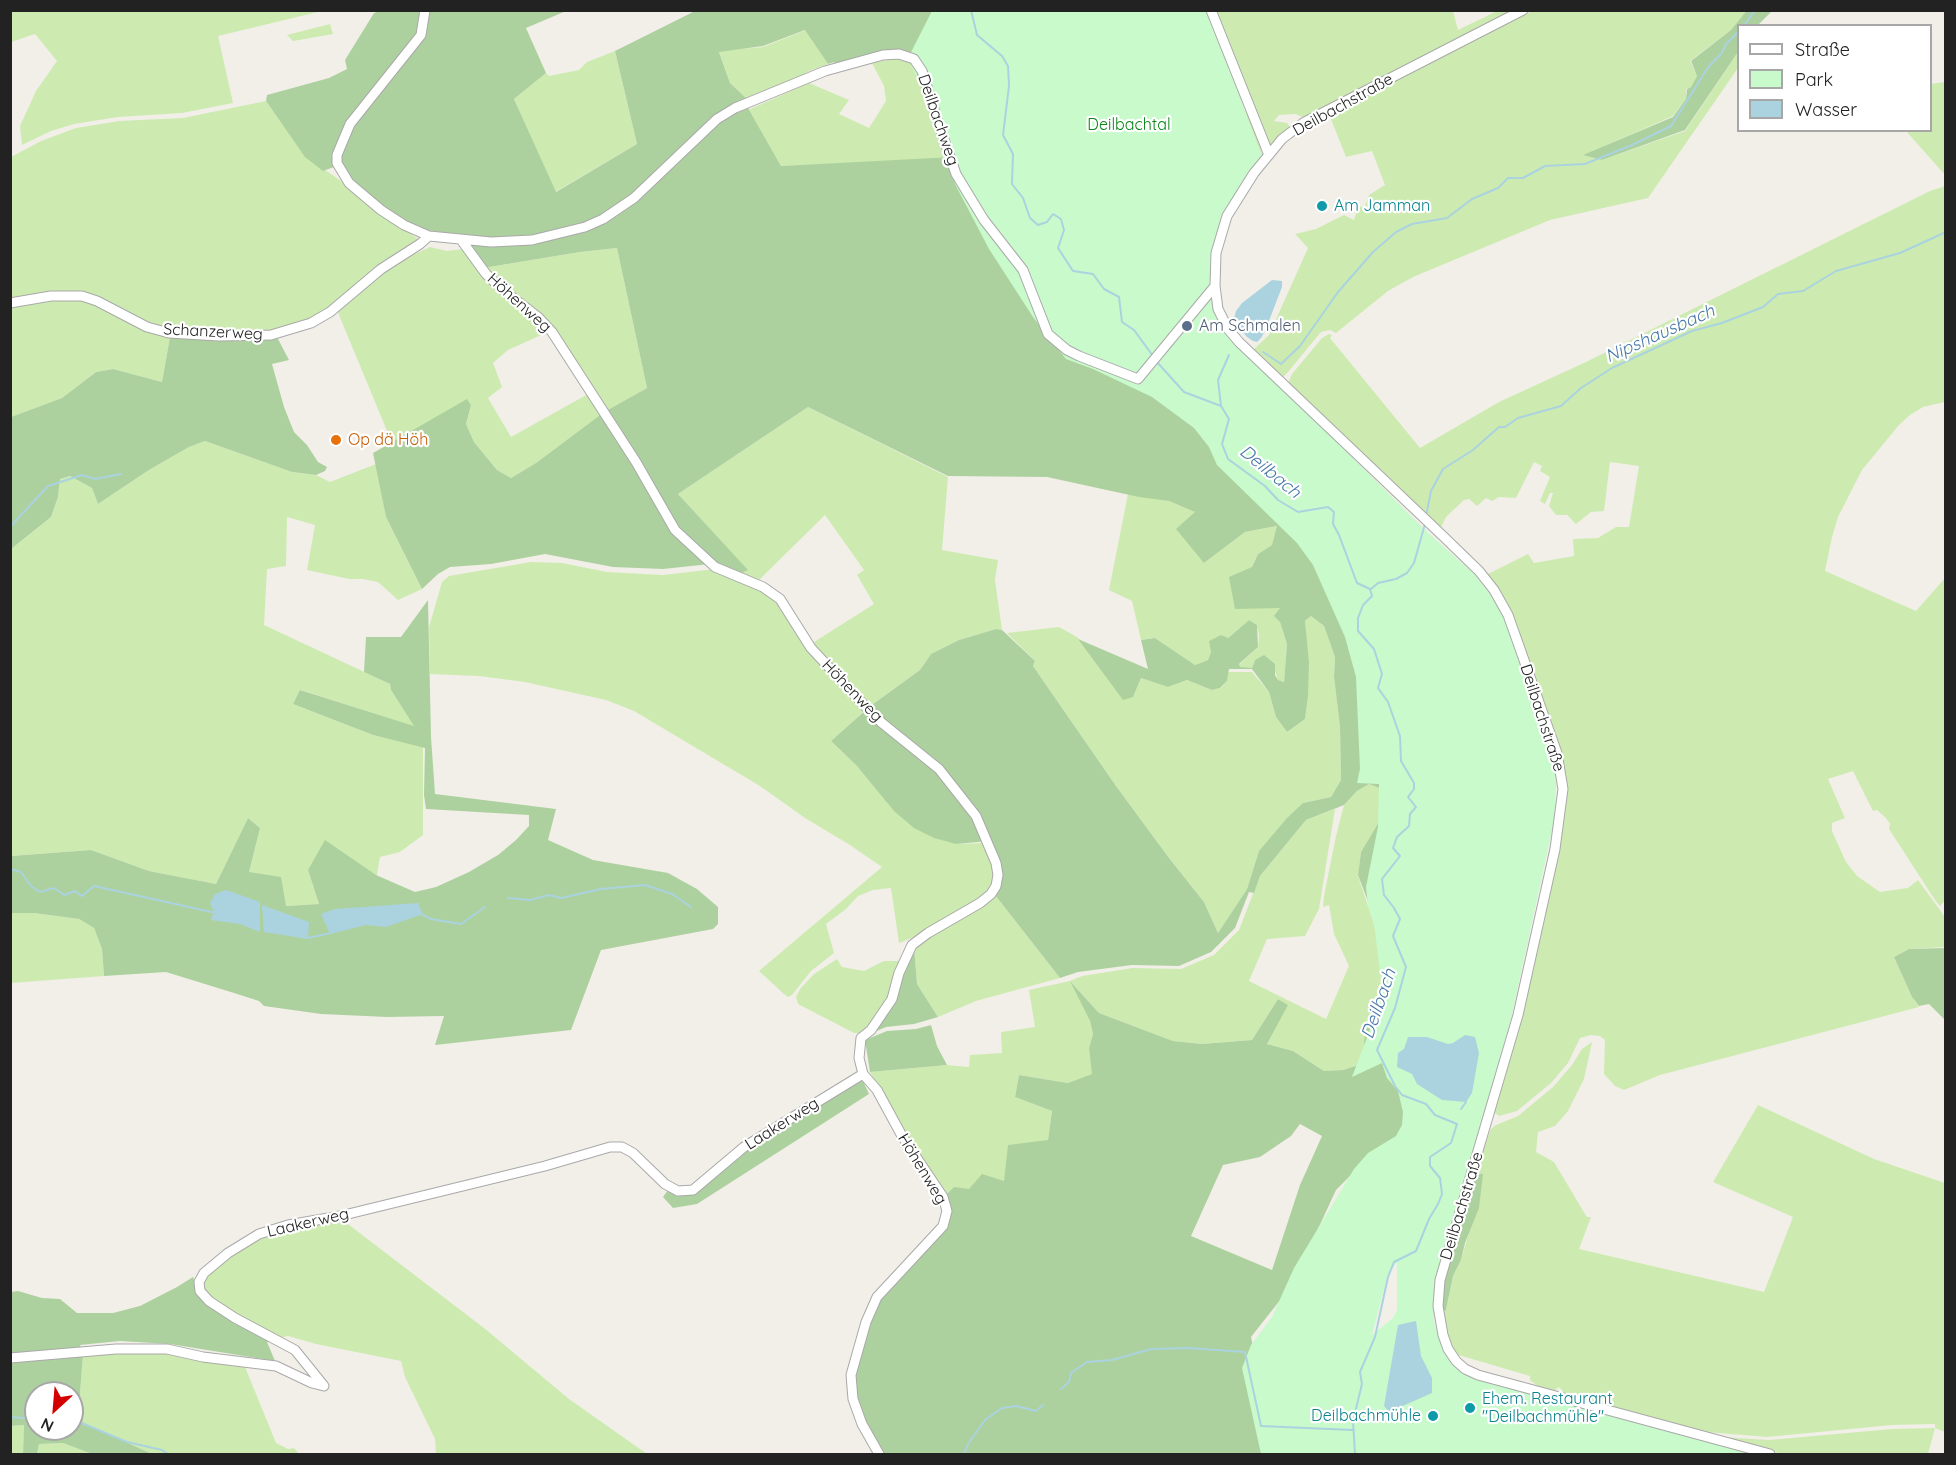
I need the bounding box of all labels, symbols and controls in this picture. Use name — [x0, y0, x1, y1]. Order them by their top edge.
legend — [1737, 24, 1932, 132]
text: Straße — [1795, 38, 1850, 61]
text: Park — [1795, 68, 1833, 91]
street label: Deilbachstraße — [1289, 69, 1397, 141]
street label: Deilbachweg — [913, 72, 963, 168]
text: Wasser — [1795, 98, 1857, 121]
park label: Deilbachtal — [1087, 115, 1171, 135]
place label: Am Jamman — [1334, 196, 1430, 216]
marker: Am Jamman — [1315, 199, 1329, 213]
street label: Höhenweg — [483, 269, 555, 337]
water label: Nipshausbach — [1602, 300, 1718, 368]
place label: Am Schmalen — [1199, 316, 1301, 336]
marker: Am Schmalen — [1180, 319, 1194, 333]
street label: Schanzerweg — [163, 320, 263, 344]
place label: Op dä Höh — [348, 430, 428, 450]
marker: Op dä Höh — [329, 433, 343, 447]
water label: Deilbach — [1235, 441, 1305, 503]
street label: Höhenweg — [817, 656, 887, 726]
street label: Deilbachstraße — [1516, 662, 1568, 774]
water label: Deilbach — [1357, 966, 1401, 1042]
street label: Laakerweg — [742, 1094, 822, 1154]
street label: Höhenweg — [893, 1130, 951, 1208]
street label: Deilbachstraße — [1436, 1150, 1488, 1262]
street label: Laakerweg — [265, 1204, 351, 1242]
north arrow — [24, 1381, 84, 1441]
place label: Ehem. Restaurant "Deilbachmühle" — [1482, 1389, 1613, 1427]
marker: Ehem. Restaurant "Deilbachmühle" — [1463, 1401, 1477, 1415]
place label: Deilbachmühle — [1311, 1406, 1421, 1426]
marker: Deilbachmühle — [1426, 1409, 1440, 1423]
text: N — [37, 1414, 57, 1437]

